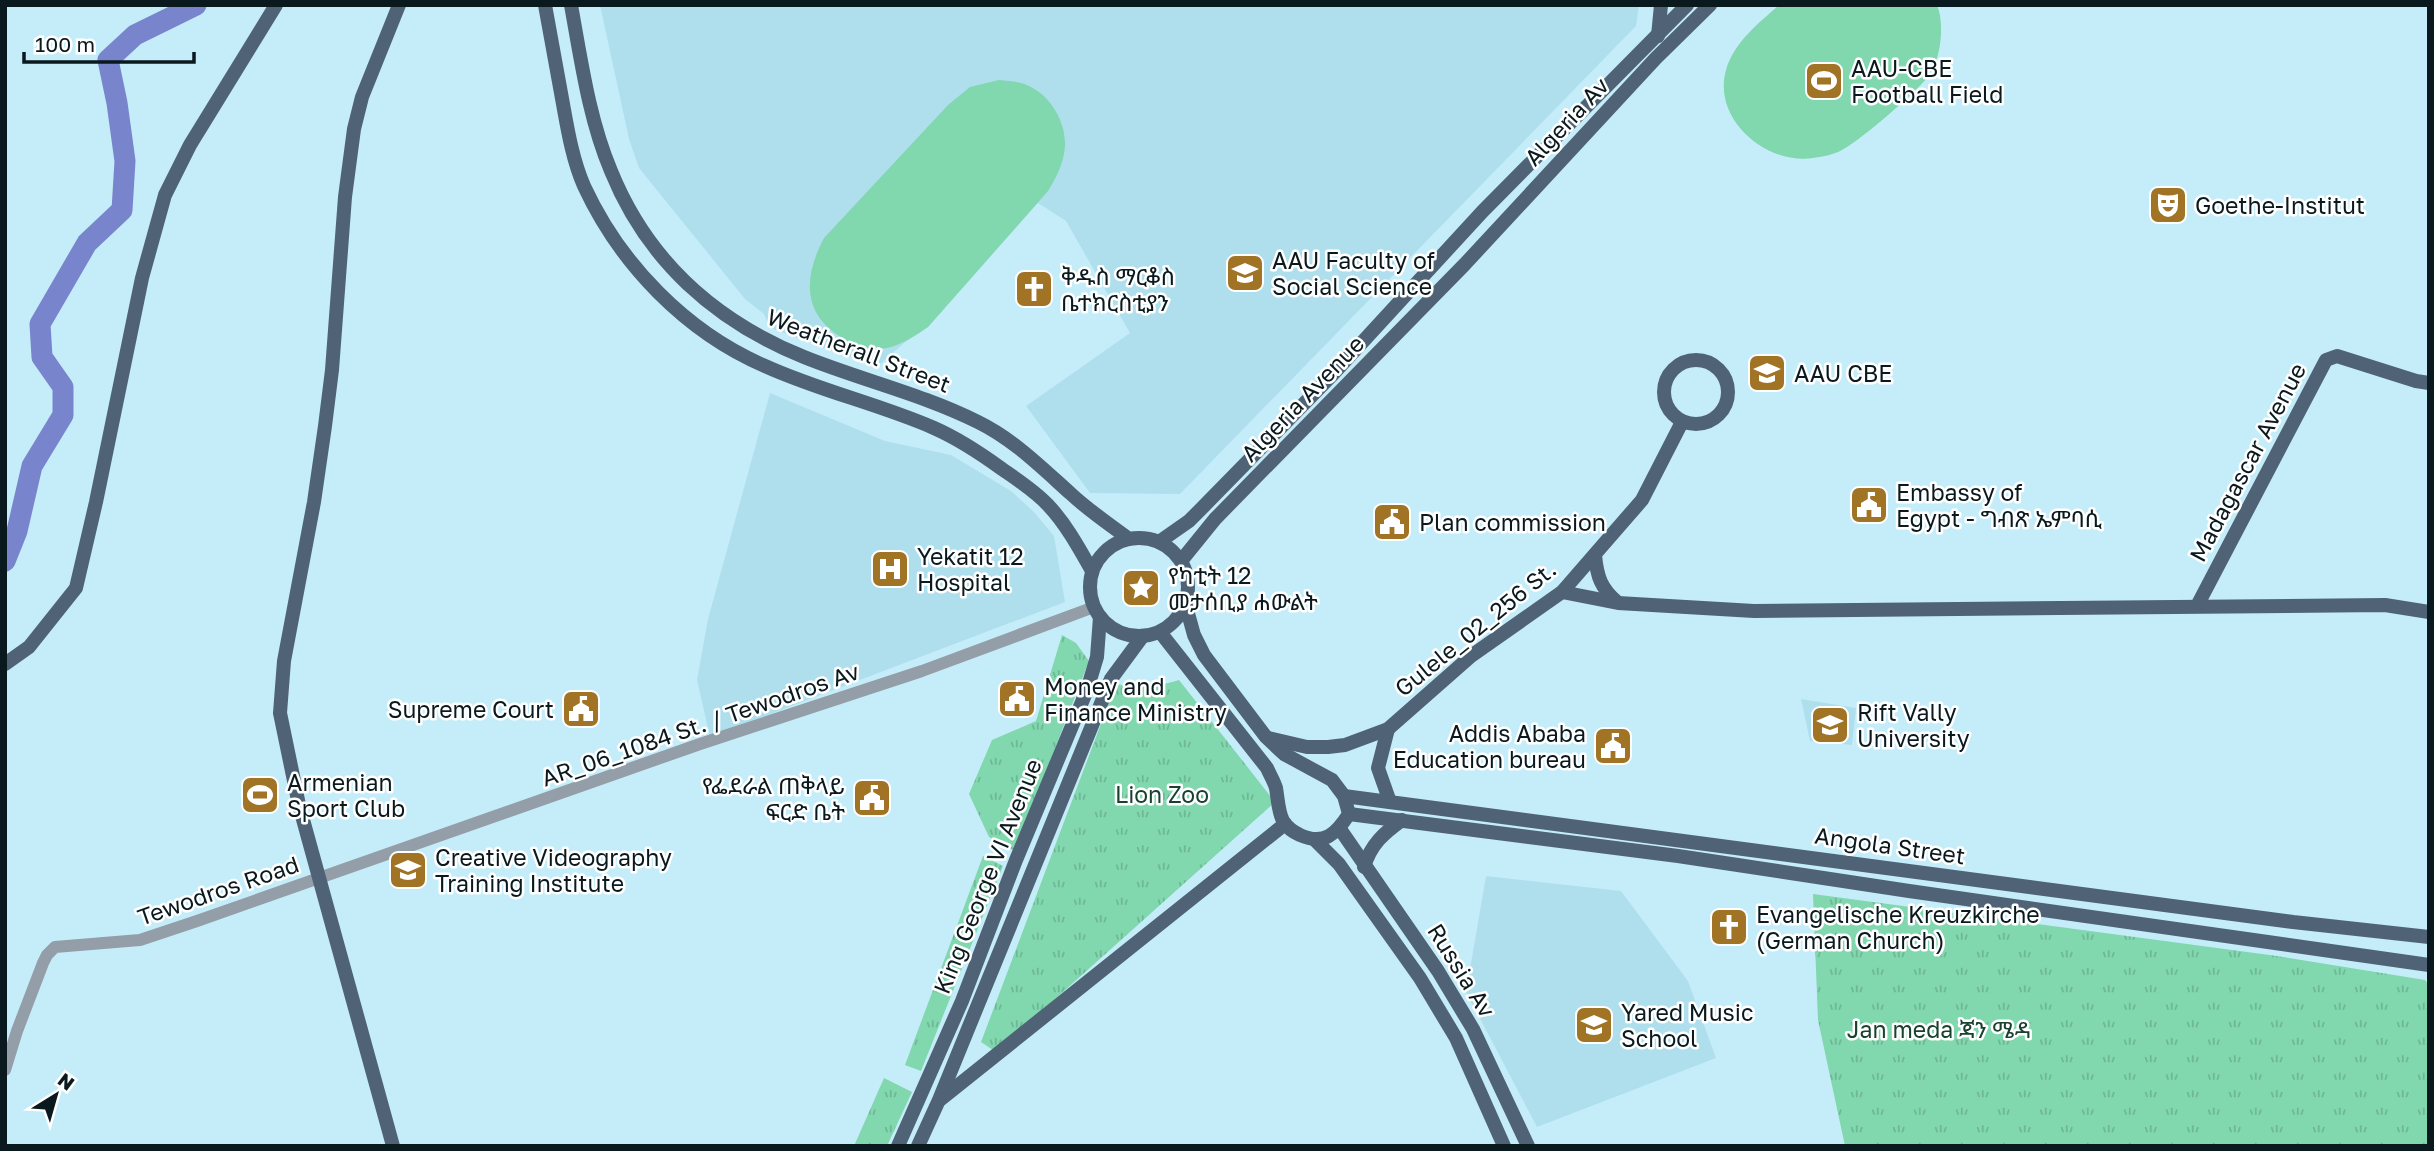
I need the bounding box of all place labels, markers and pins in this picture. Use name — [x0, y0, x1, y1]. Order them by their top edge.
place label: AAU-CBE Football Field — [1851, 54, 2003, 108]
sports icon: AAU-CBE Football Field — [1803, 60, 1845, 102]
theatre icon: Goethe-Institut — [2147, 184, 2189, 226]
place label: Goethe-Institut — [2195, 191, 2365, 219]
place label: AAU Faculty of Social Science — [1272, 246, 1435, 300]
school or university icon: AAU Faculty of Social Science — [1224, 252, 1266, 294]
place label: ቅዱስ ማርቆስ ቤተክርስቲያን — [1061, 262, 1175, 316]
church icon: ቅዱስ ማርቆስ ቤተክርስቲያን — [1013, 268, 1055, 310]
school or university icon: AAU CBE — [1746, 352, 1788, 394]
place label: AAU CBE — [1794, 359, 1892, 387]
place label: Embassy of Egypt - ግብጽ ኤምባሲ — [1896, 478, 2102, 532]
public building icon: Embassy of Egypt - ግብጽ ኤምባሲ — [1848, 484, 1890, 526]
public building icon: Plan commission — [1371, 501, 1413, 543]
place label: Plan commission — [1419, 508, 1606, 536]
place label: Yekatit 12 Hospital — [917, 542, 1024, 596]
hospital icon: Yekatit 12 Hospital — [869, 548, 911, 590]
place label: የካቲት 12 መታሰቢያ ሐውልት — [1168, 561, 1318, 615]
place icon: የካቲት 12 መታሰቢያ ሐውልት — [1120, 567, 1162, 609]
place label: Money and Finance Ministry — [1044, 672, 1227, 726]
public building icon: Money and Finance Ministry — [996, 678, 1038, 720]
public building icon: Supreme Court — [560, 688, 602, 730]
place label: Supreme Court — [388, 695, 554, 723]
place label: Rift Vally University — [1857, 698, 1970, 752]
school or university icon: Rift Vally University — [1809, 704, 1851, 746]
place label: Addis Ababa Education bureau — [1393, 719, 1586, 773]
public building icon: Addis Ababa Education bureau — [1592, 725, 1634, 767]
place label: Armenian Sport Club — [287, 768, 405, 822]
place label: የፌደራል ጠቅላይ ፍርድ ቤት — [702, 771, 845, 825]
sports icon: Armenian Sport Club — [239, 774, 281, 816]
public building icon: የፌደራል ጠቅላይ ፍርድ ቤት — [851, 777, 893, 819]
place label: Creative Videography Training Institute — [435, 843, 672, 897]
school or university icon: Creative Videography Training Institute — [387, 849, 429, 891]
place label: Evangelische Kreuzkirche (German Church) — [1756, 900, 2040, 954]
church icon: Evangelische Kreuzkirche (German Church) — [1708, 906, 1750, 948]
place label: Yared Music School — [1621, 998, 1753, 1052]
school or university icon: Yared Music School — [1573, 1004, 1615, 1046]

